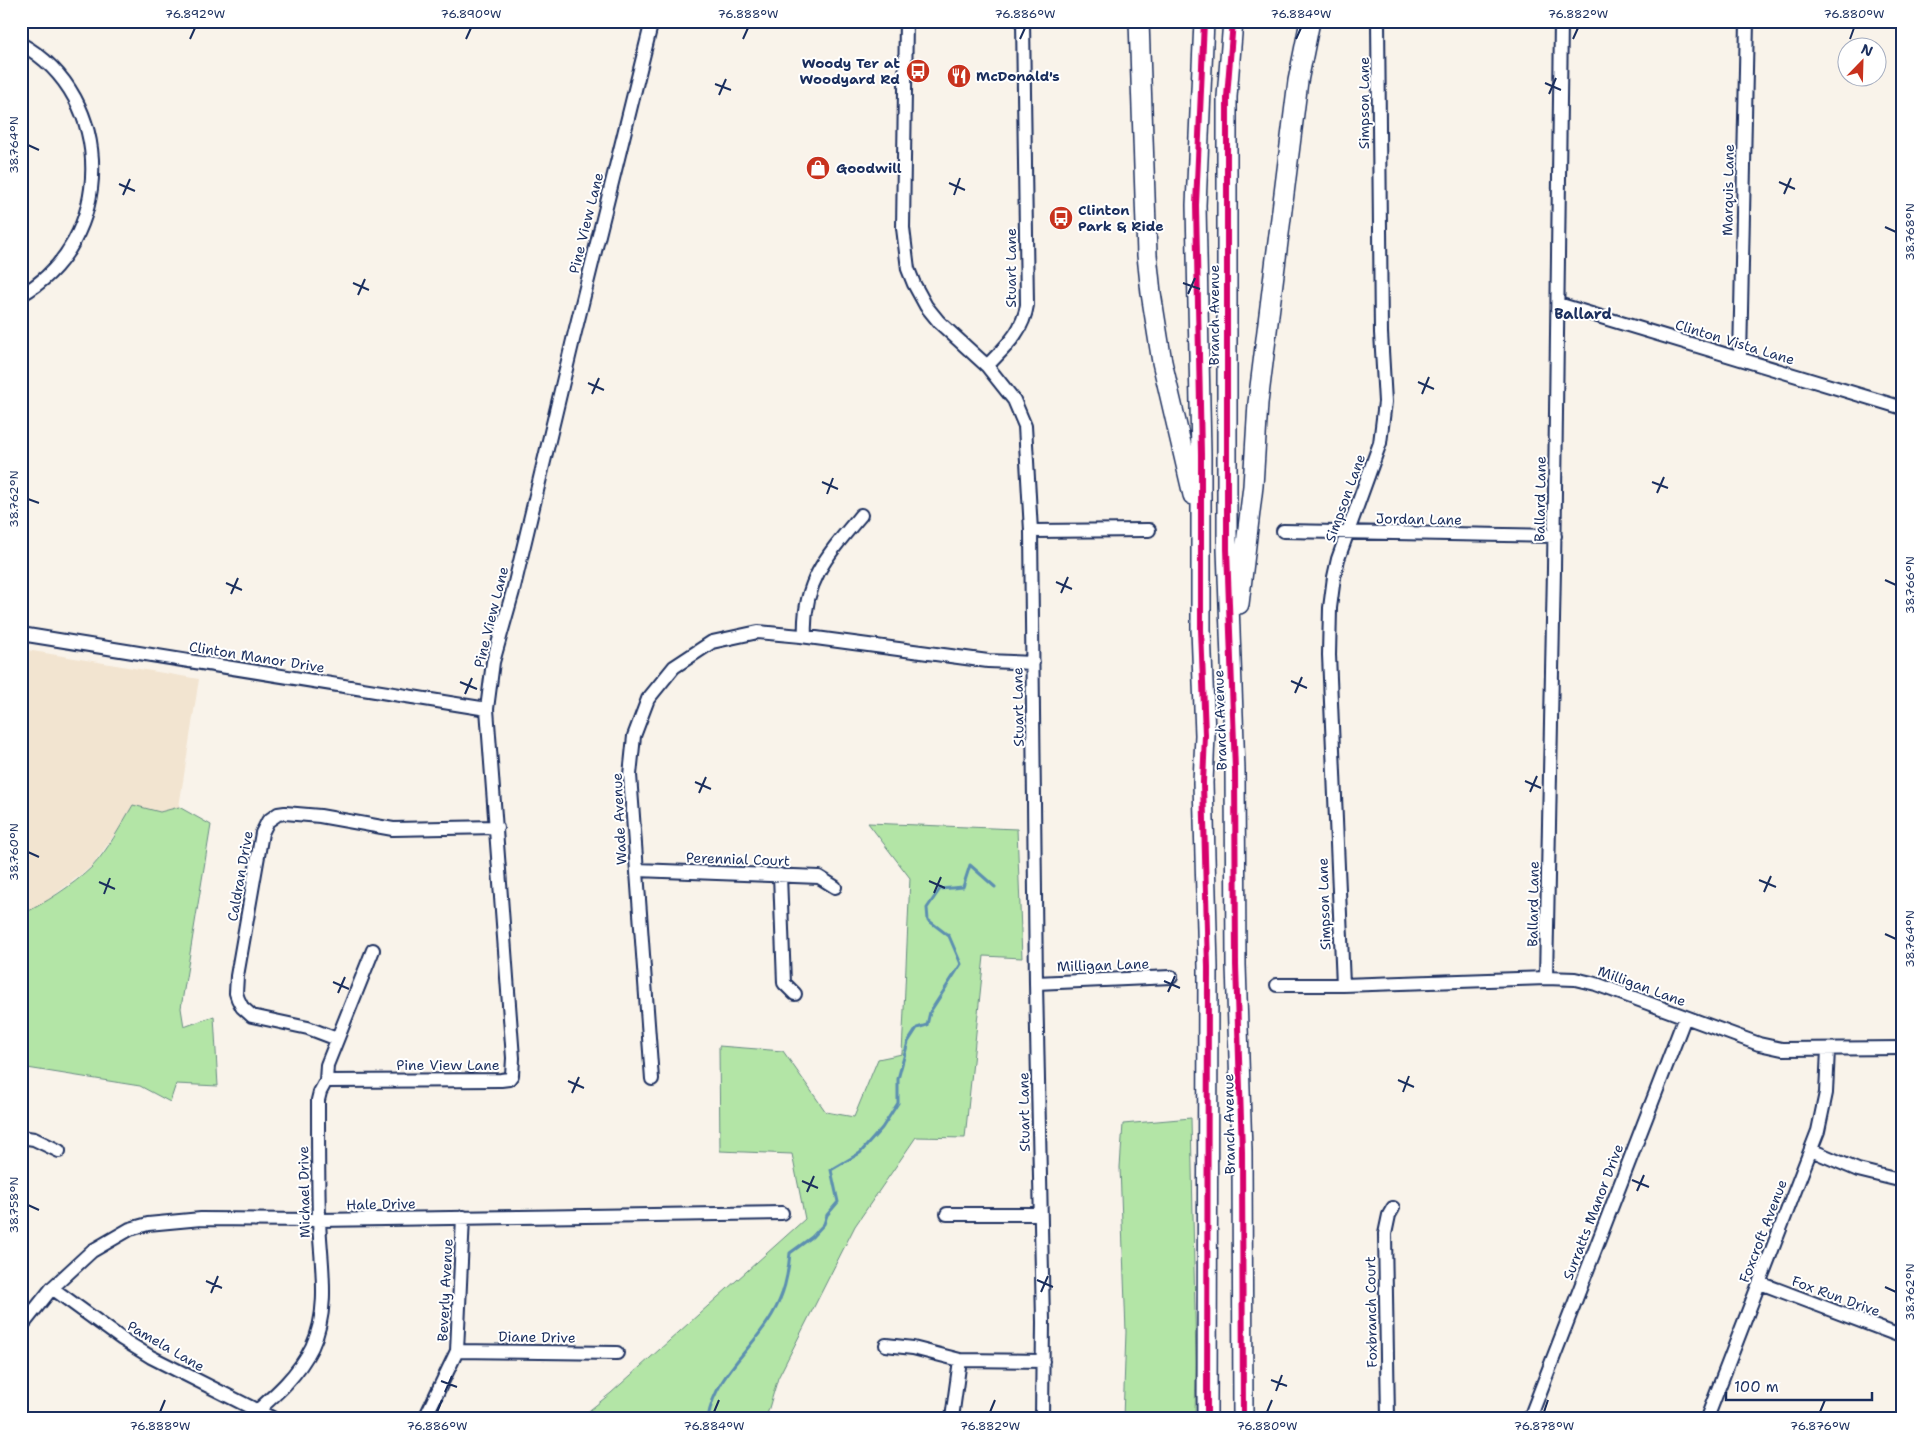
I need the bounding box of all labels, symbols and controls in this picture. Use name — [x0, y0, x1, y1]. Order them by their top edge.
text: 76.892°W — [165, 6, 225, 22]
text: 76.890°W — [441, 6, 501, 22]
text: 76.888°W — [717, 6, 779, 22]
text: 76.886°W — [994, 6, 1056, 22]
text: 76.884°W — [1271, 6, 1331, 22]
text: 76.882°W — [1548, 6, 1608, 22]
text: 76.880°W — [1823, 6, 1885, 22]
north arrow — [1836, 38, 1886, 88]
text: N — [1858, 40, 1876, 60]
place label: Woody Ter at Woodyard Rd — [800, 54, 900, 88]
street label: Simpson Lane — [1355, 57, 1373, 149]
bus stop icon: Woody Ter at Woodyard Rd — [905, 58, 931, 84]
restaurant icon: McDonald's — [946, 63, 972, 89]
place label: McDonald's — [976, 67, 1060, 85]
text: 38.764°N — [6, 116, 22, 174]
street label: Marquis Lane — [1718, 144, 1738, 236]
shop icon: Goodwill — [805, 155, 831, 181]
place label: Goodwill — [836, 159, 902, 177]
street label: Pine View Lane — [565, 171, 607, 275]
place label: Clinton Park & Ride — [1078, 201, 1164, 235]
text: 38.768°N — [1902, 203, 1918, 261]
bus stop icon: Clinton Park & Ride — [1048, 205, 1074, 231]
street label: Stuart Lane — [1002, 228, 1020, 308]
street label: Branch Avenue — [1205, 265, 1223, 365]
district label: Ballard — [1554, 304, 1612, 324]
street label: Clinton Vista Lane — [1673, 315, 1797, 369]
street label: Simpson Lane — [1321, 451, 1369, 545]
street label: Ballard Lane — [1530, 456, 1550, 542]
text: 38.762°N — [6, 470, 22, 528]
street label: Jordan Lane — [1376, 509, 1462, 529]
text: 38.766°N — [1902, 556, 1918, 614]
street label: Pine View Lane — [470, 565, 512, 669]
street label: Clinton Manor Drive — [188, 637, 326, 677]
street label: Stuart Lane — [1008, 667, 1028, 747]
street label: Branch Avenue — [1209, 669, 1231, 771]
street label: Wade Avenue — [608, 772, 630, 866]
text: 38.760°N — [6, 823, 22, 881]
street label: Caldran Drive — [223, 829, 257, 923]
street label: Perennial Court — [686, 848, 790, 870]
street label: Simpson Lane — [1313, 857, 1335, 951]
street label: Ballard Lane — [1523, 861, 1543, 947]
text: 38.764°N — [1902, 910, 1918, 968]
street label: Milligan Lane — [1056, 954, 1150, 976]
street label: Milligan Lane — [1595, 962, 1689, 1010]
street label: Pine View Lane — [396, 1056, 500, 1074]
street label: Stuart Lane — [1014, 1072, 1034, 1152]
street label: Branch Avenue — [1219, 1073, 1239, 1175]
street label: Surratts Manor Drive — [1559, 1141, 1627, 1283]
street label: Michael Drive — [294, 1146, 314, 1238]
text: 38.758°N — [6, 1177, 22, 1233]
street label: Foxcroft Avenue — [1735, 1177, 1791, 1285]
street label: Hale Drive — [346, 1194, 416, 1214]
street label: Beverly Avenue — [433, 1238, 457, 1342]
street label: Foxbranch Court — [1361, 1256, 1381, 1368]
text: 38.762°N — [1902, 1263, 1918, 1321]
street label: Fox Run Drive — [1789, 1272, 1883, 1320]
street label: Pamela Lane — [124, 1317, 208, 1375]
street label: Diane Drive — [498, 1327, 576, 1347]
scale bar — [1726, 1369, 1873, 1401]
text: 100 m — [1734, 1377, 1779, 1397]
text: 76.888°W — [129, 1418, 191, 1434]
text: 76.886°W — [406, 1418, 468, 1434]
text: 76.884°W — [684, 1418, 744, 1434]
text: 76.882°W — [960, 1418, 1020, 1434]
text: 76.880°W — [1236, 1418, 1298, 1434]
text: 76.878°W — [1514, 1418, 1574, 1434]
text: 76.876°W — [1790, 1418, 1850, 1434]

